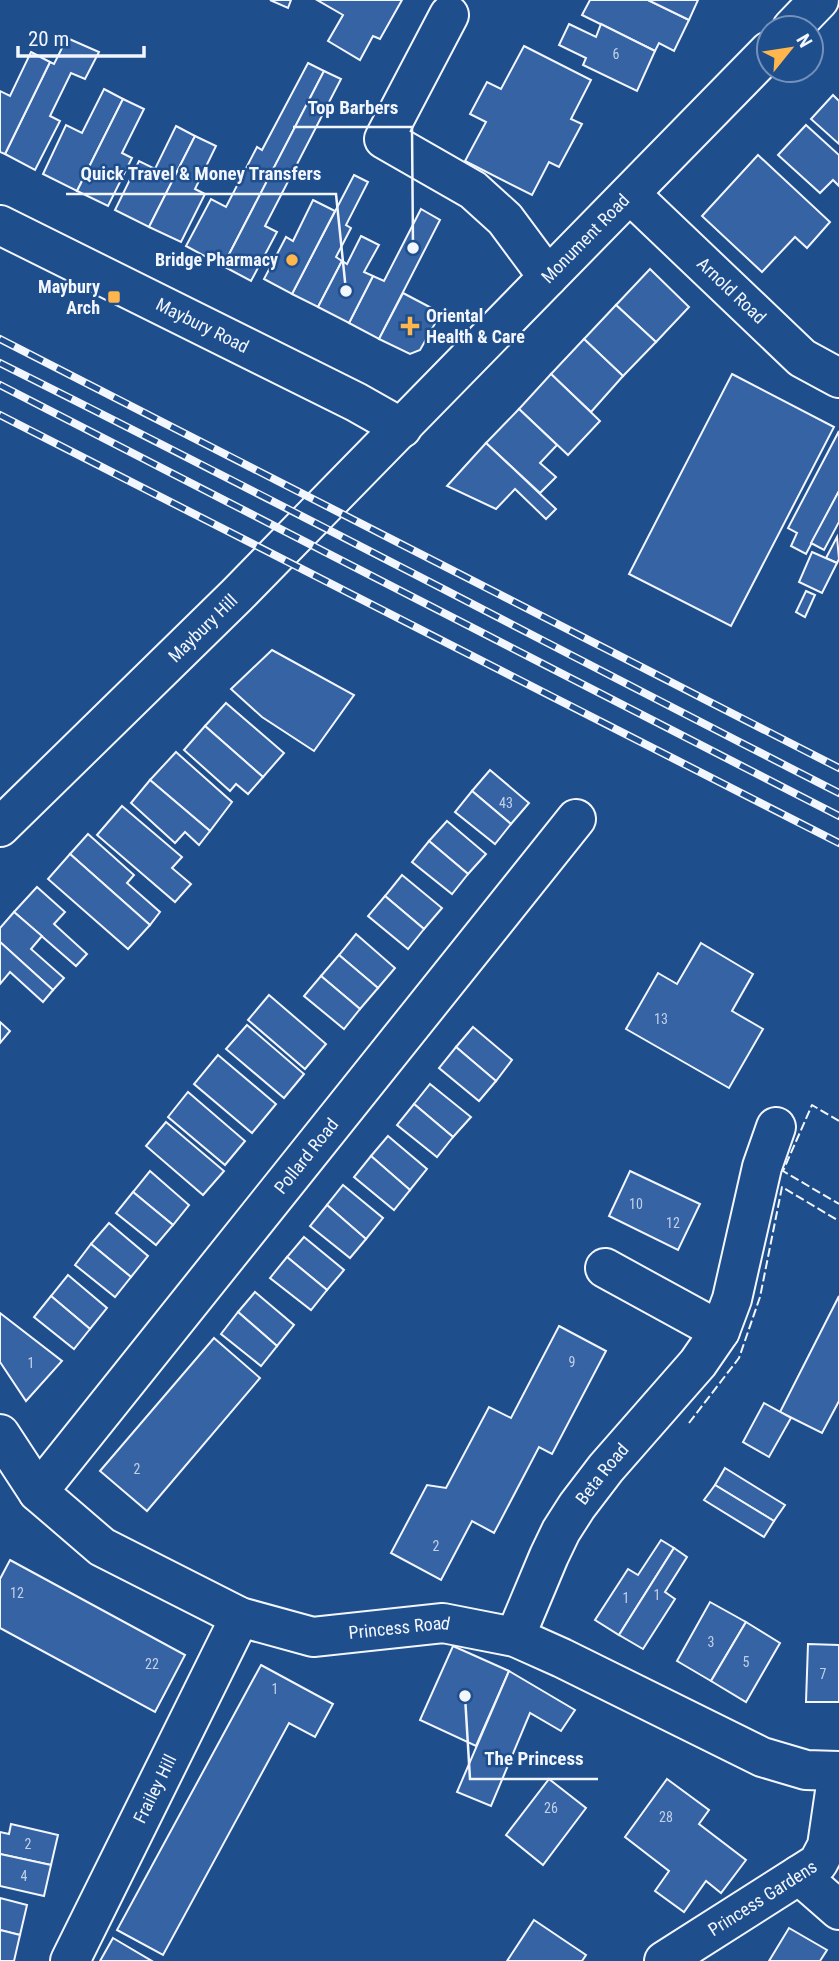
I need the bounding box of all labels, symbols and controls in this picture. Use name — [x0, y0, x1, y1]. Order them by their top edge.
scale bar — [18, 14, 144, 58]
north arrow — [755, 14, 825, 84]
text: 20 m — [28, 27, 69, 51]
text: N — [791, 30, 817, 52]
house number: 6 — [613, 46, 620, 62]
callout: Top Barbers — [293, 87, 412, 127]
text: Top Barbers — [308, 96, 398, 119]
callout: Quick Travel & Money Transfers — [66, 154, 336, 194]
text: Quick Travel & Money Transfers — [81, 162, 321, 185]
street label: Monument Road — [537, 189, 633, 287]
place label: Bridge Pharmacy — [155, 249, 278, 270]
marker: Bridge Pharmacy — [284, 252, 300, 268]
street label: Arnold Road — [693, 253, 770, 328]
place label: Maybury Arch — [38, 276, 100, 318]
marker: Maybury Arch — [106, 289, 122, 305]
street label: Maybury Road — [153, 293, 252, 357]
place label: Oriental Health & Care — [426, 305, 525, 347]
marker: Oriental Health & Care — [400, 316, 420, 336]
street label: Maybury Hill — [164, 590, 241, 666]
house number: 43 — [499, 795, 513, 811]
house number: 13 — [654, 1011, 668, 1027]
street label: Pollard Road — [270, 1114, 343, 1198]
house number: 10 — [629, 1196, 643, 1212]
house number: 12 — [666, 1215, 680, 1231]
house number: 9 — [569, 1354, 575, 1370]
house number: 1 — [28, 1355, 34, 1371]
street label: Beta Road — [571, 1439, 633, 1509]
house number: 2 — [134, 1461, 141, 1477]
house number: 2 — [433, 1538, 440, 1554]
house number: 12 — [10, 1585, 24, 1601]
house number: 1 — [654, 1587, 660, 1603]
house number: 1 — [623, 1590, 629, 1606]
street label: Princess Road — [348, 1612, 452, 1643]
house number: 3 — [708, 1634, 714, 1650]
house number: 5 — [743, 1654, 750, 1670]
house number: 22 — [145, 1656, 159, 1672]
house number: 7 — [820, 1666, 827, 1682]
house number: 1 — [272, 1681, 278, 1697]
callout: The Princess — [470, 1739, 598, 1779]
text: The Princess — [484, 1747, 584, 1770]
street label: Frailey Hill — [129, 1751, 180, 1826]
house number: 26 — [544, 1800, 558, 1816]
house number: 28 — [659, 1809, 673, 1825]
house number: 2 — [25, 1836, 32, 1852]
street label: Princess Gardens — [704, 1855, 821, 1940]
house number: 4 — [21, 1868, 28, 1884]

